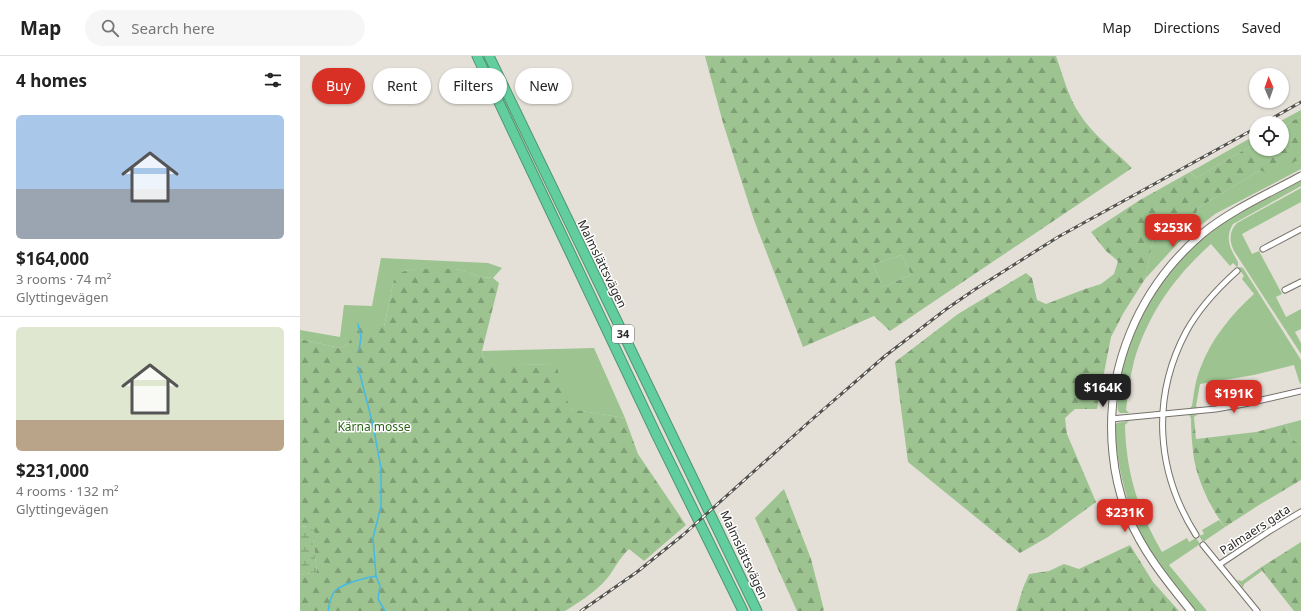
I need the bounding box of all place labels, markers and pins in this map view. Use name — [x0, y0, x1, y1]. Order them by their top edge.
pin: $253K — [1145, 214, 1201, 248]
pin: $164K — [1075, 374, 1131, 408]
pin: $191K — [1206, 380, 1262, 414]
pin: $231K — [1097, 499, 1153, 533]

